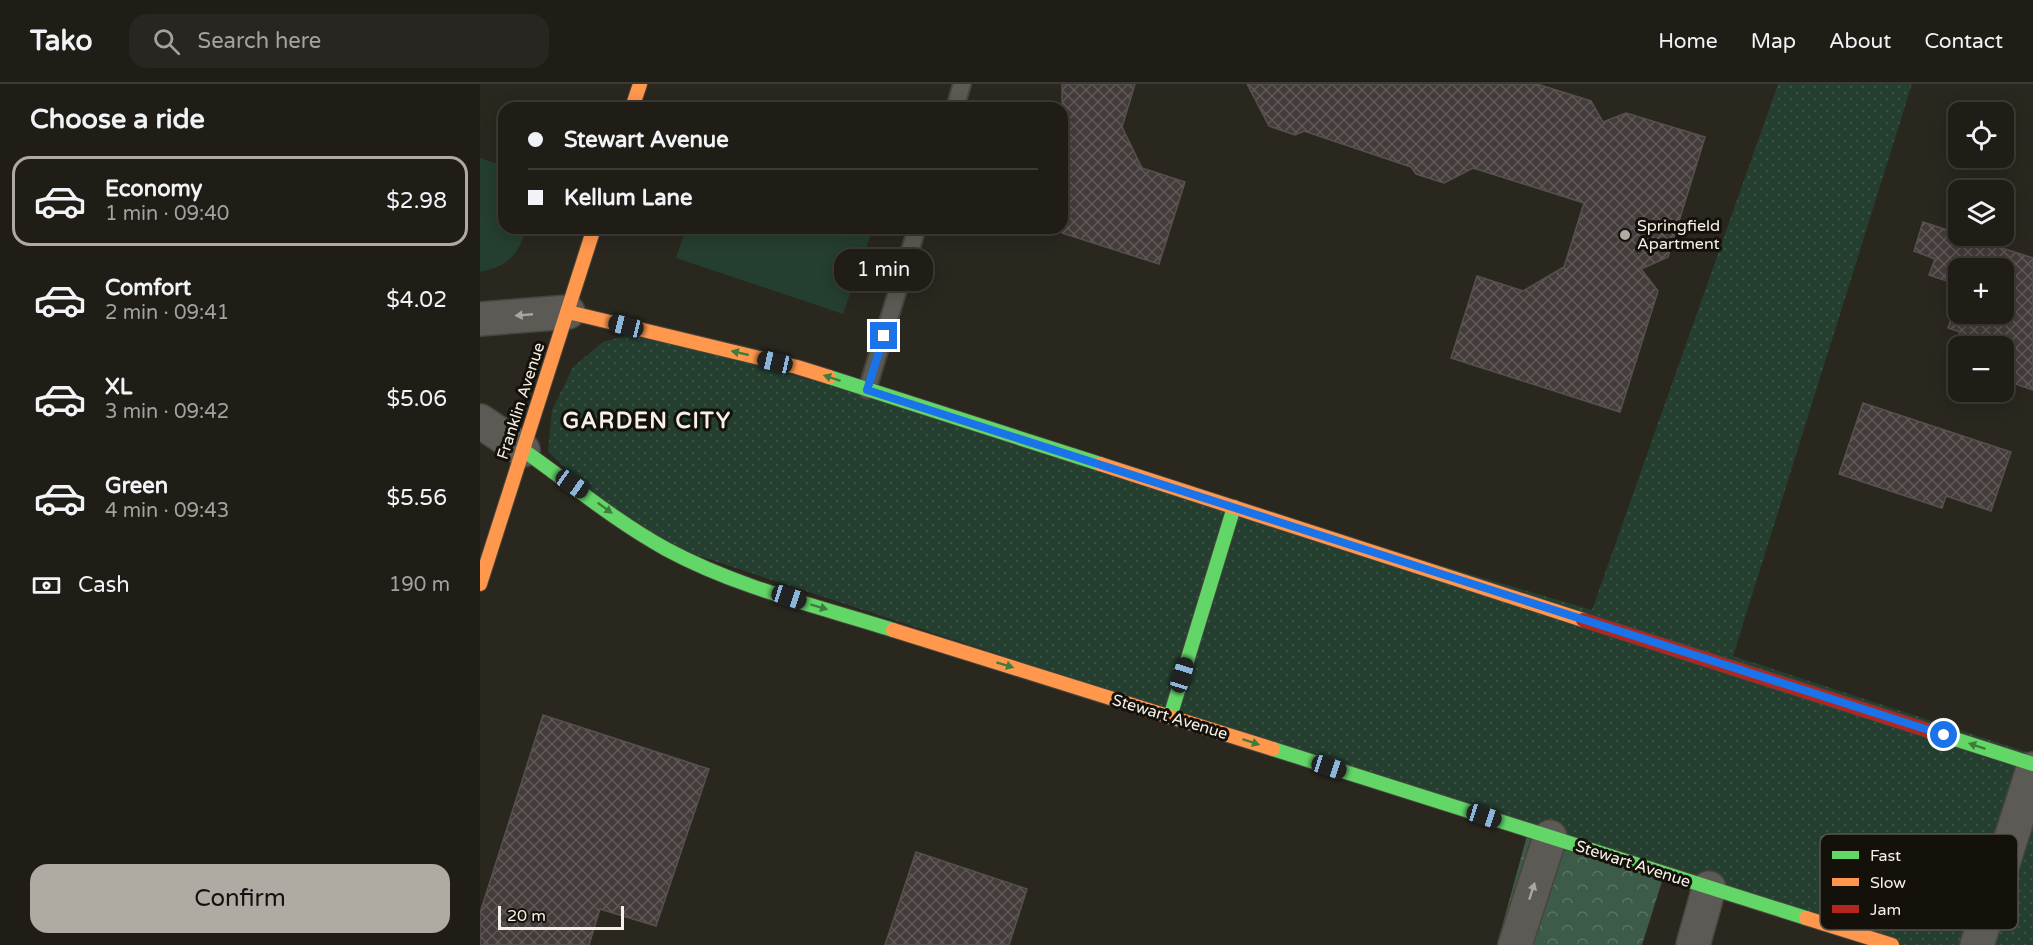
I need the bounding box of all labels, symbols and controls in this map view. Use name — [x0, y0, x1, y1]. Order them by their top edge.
search box — [129, 14, 549, 68]
text: Tako — [30, 24, 93, 58]
icon: search — [150, 25, 183, 58]
text: Search here — [198, 28, 321, 54]
text: Home — [1658, 29, 1718, 54]
text: Map — [1751, 29, 1796, 54]
text: About — [1829, 29, 1891, 54]
text: Contact — [1924, 29, 2003, 54]
map controls — [1948, 102, 2014, 402]
button: locate — [1948, 102, 2014, 168]
text: Choose a ride — [30, 103, 205, 136]
text: Stewart Avenue — [564, 127, 729, 153]
icon: car — [33, 174, 87, 228]
text: Economy — [105, 176, 202, 202]
button: layers — [1948, 180, 2014, 246]
text: Kellum Lane — [564, 185, 692, 211]
text: $2.98 — [386, 188, 447, 214]
text: 1 min · 09:40 — [105, 202, 229, 226]
place label: Springfield Apartment — [1637, 216, 1720, 254]
marker: Springfield Apartment — [1618, 228, 1632, 242]
callout: 1 min — [834, 249, 934, 291]
text: 1 min — [857, 258, 910, 282]
button: + — [1948, 258, 2014, 324]
icon: car — [33, 273, 87, 327]
text: Comfort — [105, 275, 191, 301]
text: $4.02 — [386, 287, 447, 313]
text: 2 min · 09:41 — [105, 301, 229, 325]
one-way arrow — [514, 310, 533, 320]
car — [606, 313, 646, 339]
route end — [870, 322, 897, 349]
button: − — [1948, 336, 2014, 402]
street label: Franklin Avenue — [493, 340, 549, 462]
one-way arrow — [731, 348, 749, 358]
car — [755, 349, 795, 375]
icon: car — [33, 372, 87, 426]
one-way arrow — [823, 373, 841, 382]
text: XL — [105, 374, 132, 400]
text: $5.06 — [386, 386, 447, 412]
text: 3 min · 09:42 — [105, 400, 229, 424]
district label: GARDEN CITY — [562, 408, 732, 434]
car — [552, 466, 592, 502]
icon: car — [33, 471, 87, 525]
text: Green — [105, 473, 168, 499]
text: $5.56 — [386, 485, 447, 511]
text: 4 min · 09:43 — [105, 499, 229, 523]
one-way arrow — [597, 502, 613, 514]
icon: cash — [30, 569, 63, 602]
text: Cash — [78, 572, 130, 598]
text: 190 m — [389, 573, 450, 597]
car — [769, 583, 809, 611]
one-way arrow — [810, 603, 828, 612]
car — [1168, 655, 1196, 695]
one-way arrow — [996, 661, 1014, 670]
street label: Stewart Avenue — [1110, 690, 1230, 744]
route start — [1930, 721, 1957, 748]
one-way arrow — [1242, 738, 1260, 747]
one-way arrow — [1968, 740, 1986, 750]
car — [1309, 753, 1349, 781]
car — [1464, 802, 1504, 830]
legend — [1820, 834, 2018, 930]
street label: Stewart Avenue — [1573, 836, 1693, 892]
text: Fast — [1870, 846, 1901, 866]
button: Confirm — [30, 864, 450, 933]
text: Slow — [1870, 873, 1906, 893]
one-way arrow — [1528, 882, 1538, 900]
text: Jam — [1870, 900, 1901, 920]
scale bar — [498, 903, 624, 930]
text: 20 m — [507, 906, 546, 926]

